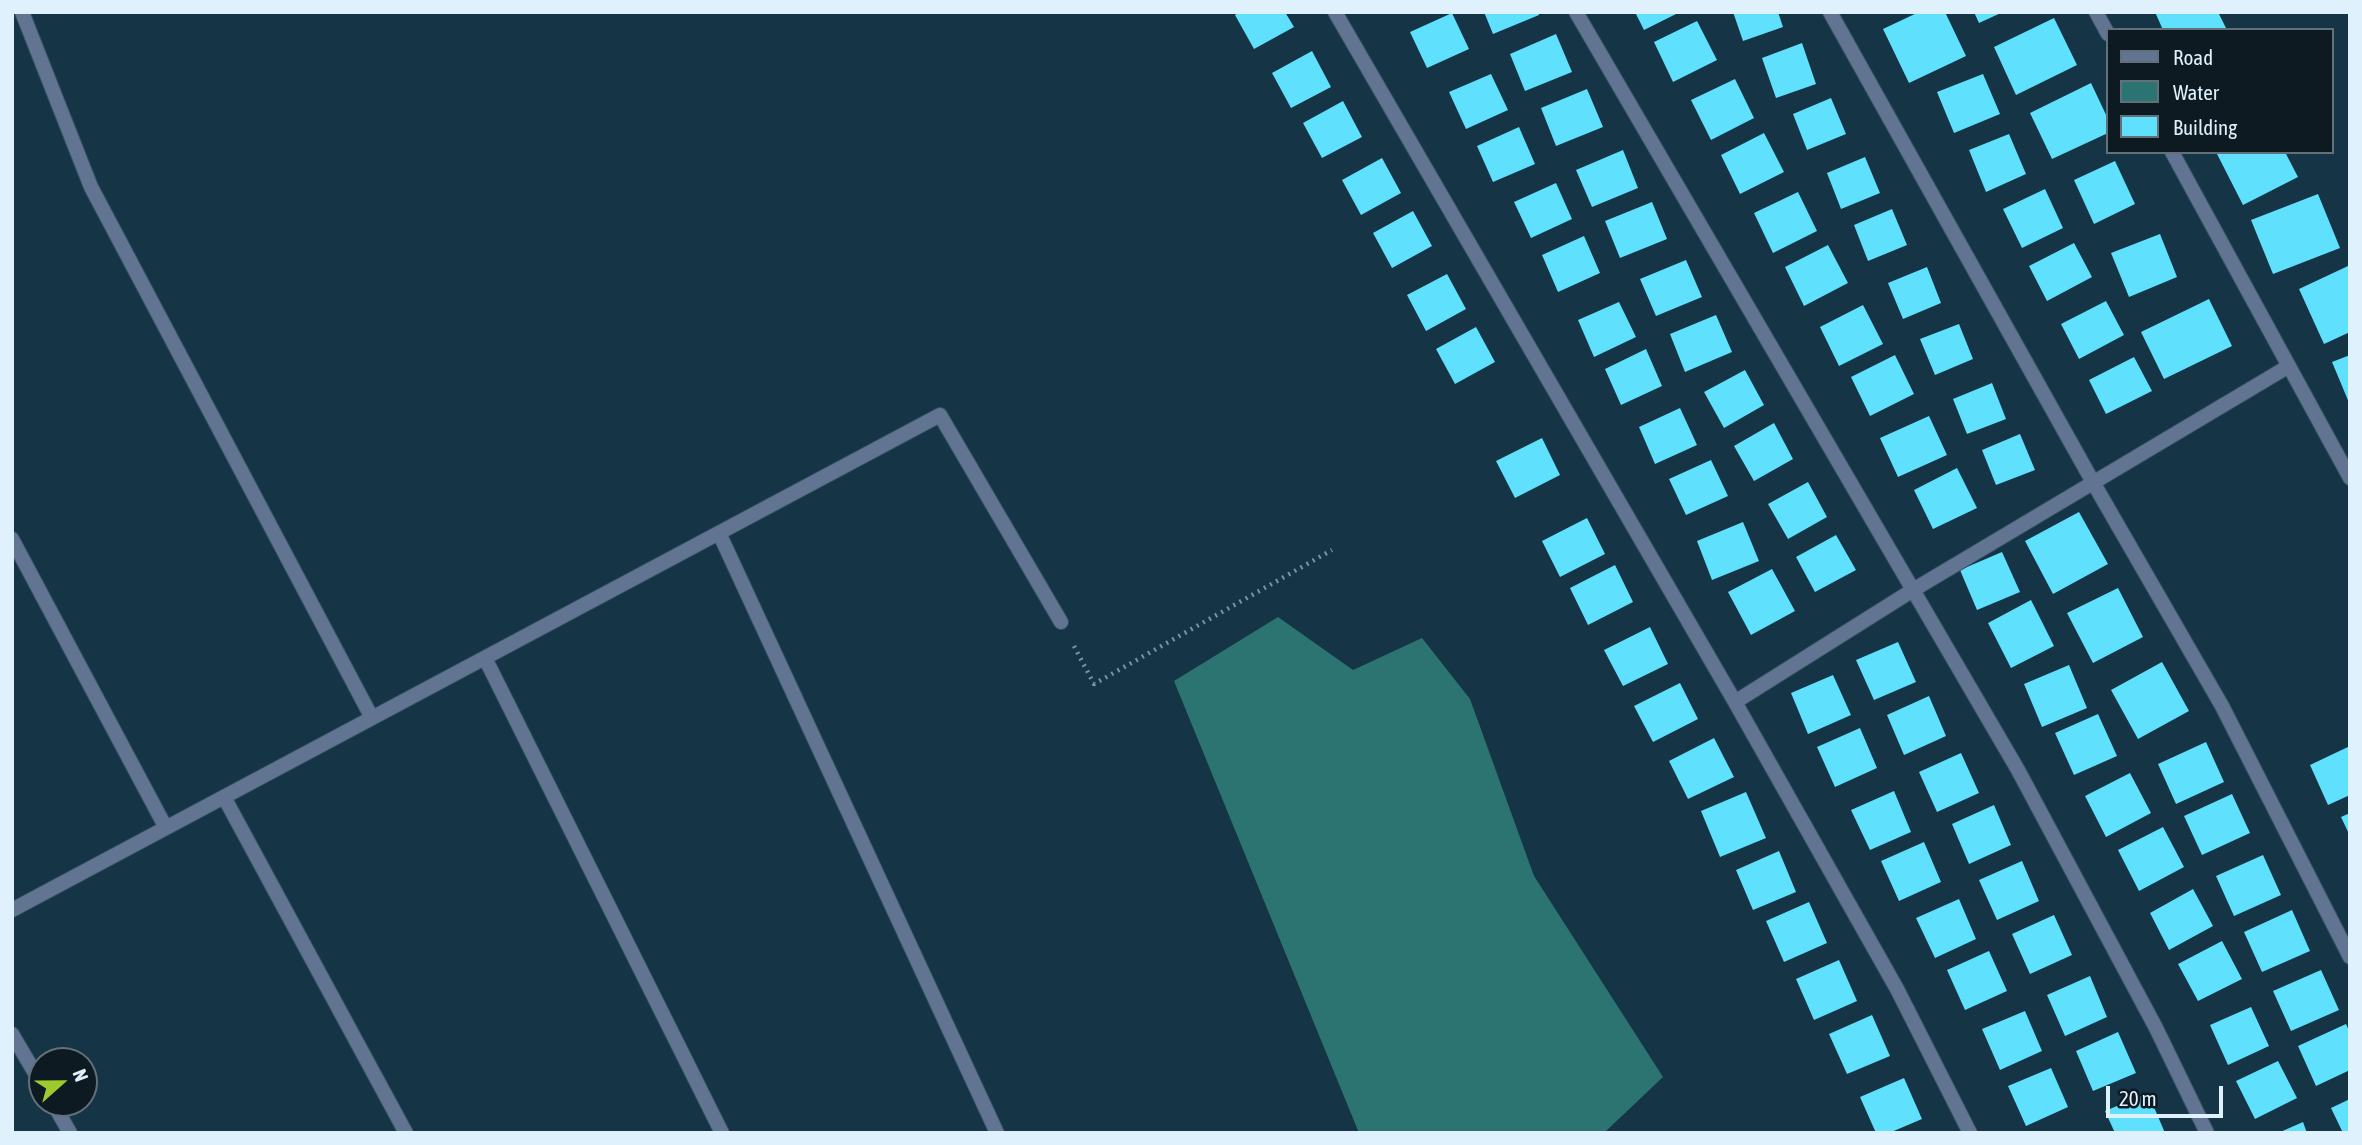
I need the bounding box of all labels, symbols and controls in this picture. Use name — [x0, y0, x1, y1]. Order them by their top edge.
legend — [2106, 28, 2334, 154]
text: Road — [2173, 45, 2213, 69]
text: Water — [2173, 80, 2219, 104]
text: Building — [2173, 115, 2237, 139]
north arrow — [28, 1047, 98, 1117]
text: N — [68, 1066, 93, 1084]
scale bar — [2110, 1072, 2227, 1116]
text: 20 m — [2119, 1086, 2157, 1110]

